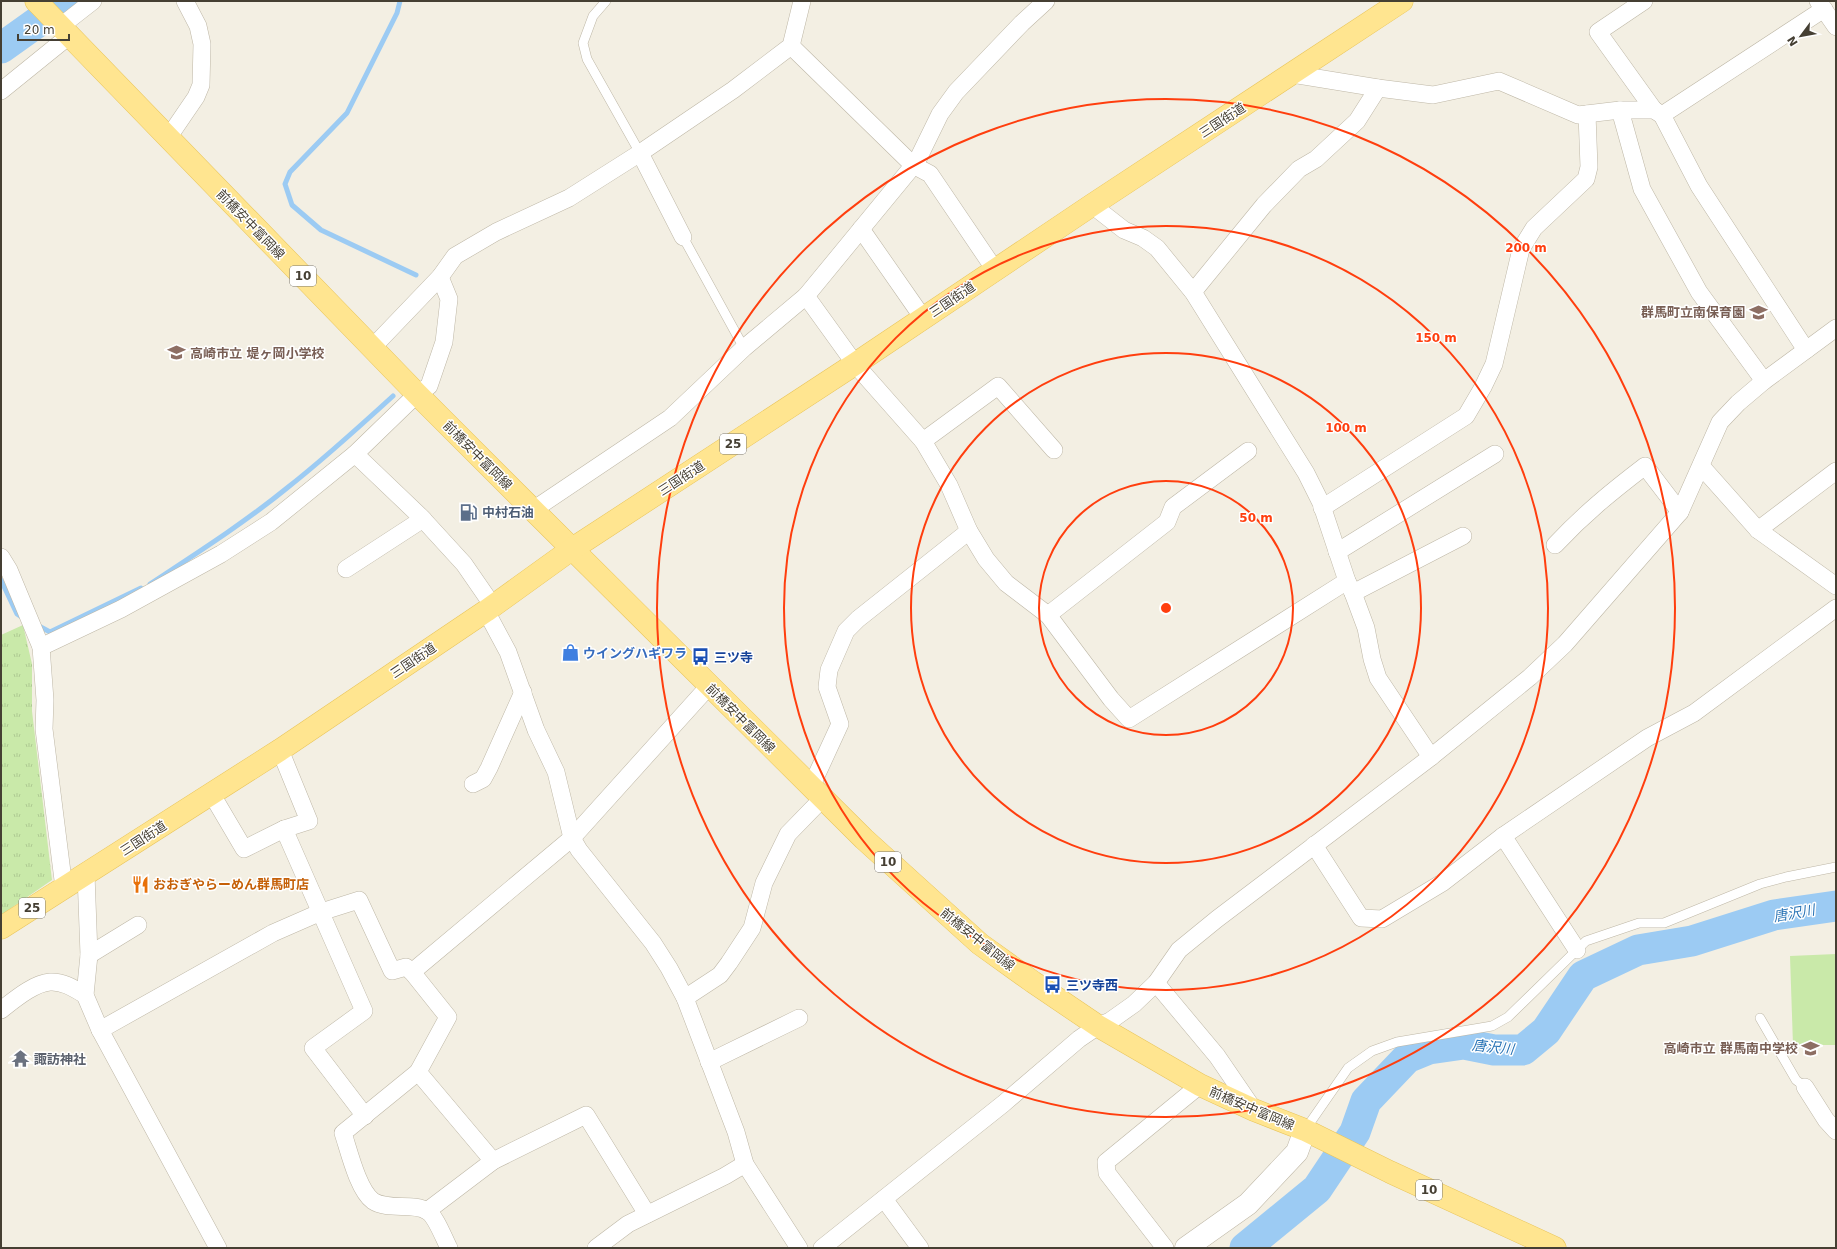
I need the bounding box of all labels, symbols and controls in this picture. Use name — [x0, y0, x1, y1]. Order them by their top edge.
scale bar — [18, 16, 69, 42]
north arrow — [1781, 16, 1821, 56]
text: 20 m — [24, 23, 55, 37]
text: N — [1785, 34, 1801, 48]
street label: 三国街道 — [1196, 100, 1248, 141]
street label: 前橋安中富岡線 — [214, 186, 288, 262]
text: 200 m — [1505, 241, 1547, 255]
road number: 10 — [290, 266, 316, 286]
street label: 三国街道 — [927, 279, 978, 320]
school or university icon: 群馬町立南保育園 — [1748, 302, 1768, 322]
place label: 群馬町立南保育園 — [1641, 305, 1745, 320]
text: 150 m — [1415, 331, 1457, 345]
school or university icon: 高崎市立 堤ヶ岡小学校 — [167, 343, 187, 363]
place label: 高崎市立 堤ヶ岡小学校 — [190, 346, 325, 361]
street label: 前橋安中富岡線 — [440, 418, 515, 493]
text: 100 m — [1325, 421, 1367, 435]
road number: 25 — [720, 434, 746, 454]
street label: 三国街道 — [655, 458, 707, 499]
fuel station icon: 中村石油 — [459, 502, 479, 522]
place label: 中村石油 — [482, 505, 534, 520]
text: 50 m — [1239, 511, 1273, 525]
centre of rings — [1159, 601, 1173, 615]
street label: 三国街道 — [388, 640, 439, 681]
shop icon: ウイングハギワラ — [560, 643, 580, 663]
place label: ウイングハギワラ — [583, 646, 687, 661]
bus stop icon: 三ツ寺 — [691, 647, 711, 667]
place label: 三ツ寺 — [714, 650, 753, 665]
street label: 前橋安中富岡線 — [703, 681, 778, 756]
street label: 三国街道 — [117, 818, 169, 859]
road number: 10 — [875, 852, 901, 872]
restaurant icon: おおぎやらーめん群馬町店 — [130, 874, 150, 894]
place label: おおぎやらーめん群馬町店 — [153, 877, 309, 892]
road number: 25 — [19, 898, 45, 918]
water label: 唐沢川 — [1772, 901, 1818, 925]
street label: 前橋安中富岡線 — [938, 905, 1018, 974]
bus stop icon: 三ツ寺西 — [1043, 975, 1063, 995]
place label: 三ツ寺西 — [1066, 978, 1118, 993]
water label: 唐沢川 — [1471, 1037, 1517, 1057]
school or university icon: 高崎市立 群馬南中学校 — [1801, 1038, 1821, 1058]
place label: 高崎市立 群馬南中学校 — [1663, 1041, 1798, 1056]
temple icon: 諏訪神社 — [11, 1049, 31, 1069]
place label: 諏訪神社 — [34, 1052, 86, 1067]
street label: 前橋安中富岡線 — [1207, 1084, 1297, 1133]
road number: 10 — [1416, 1180, 1442, 1200]

